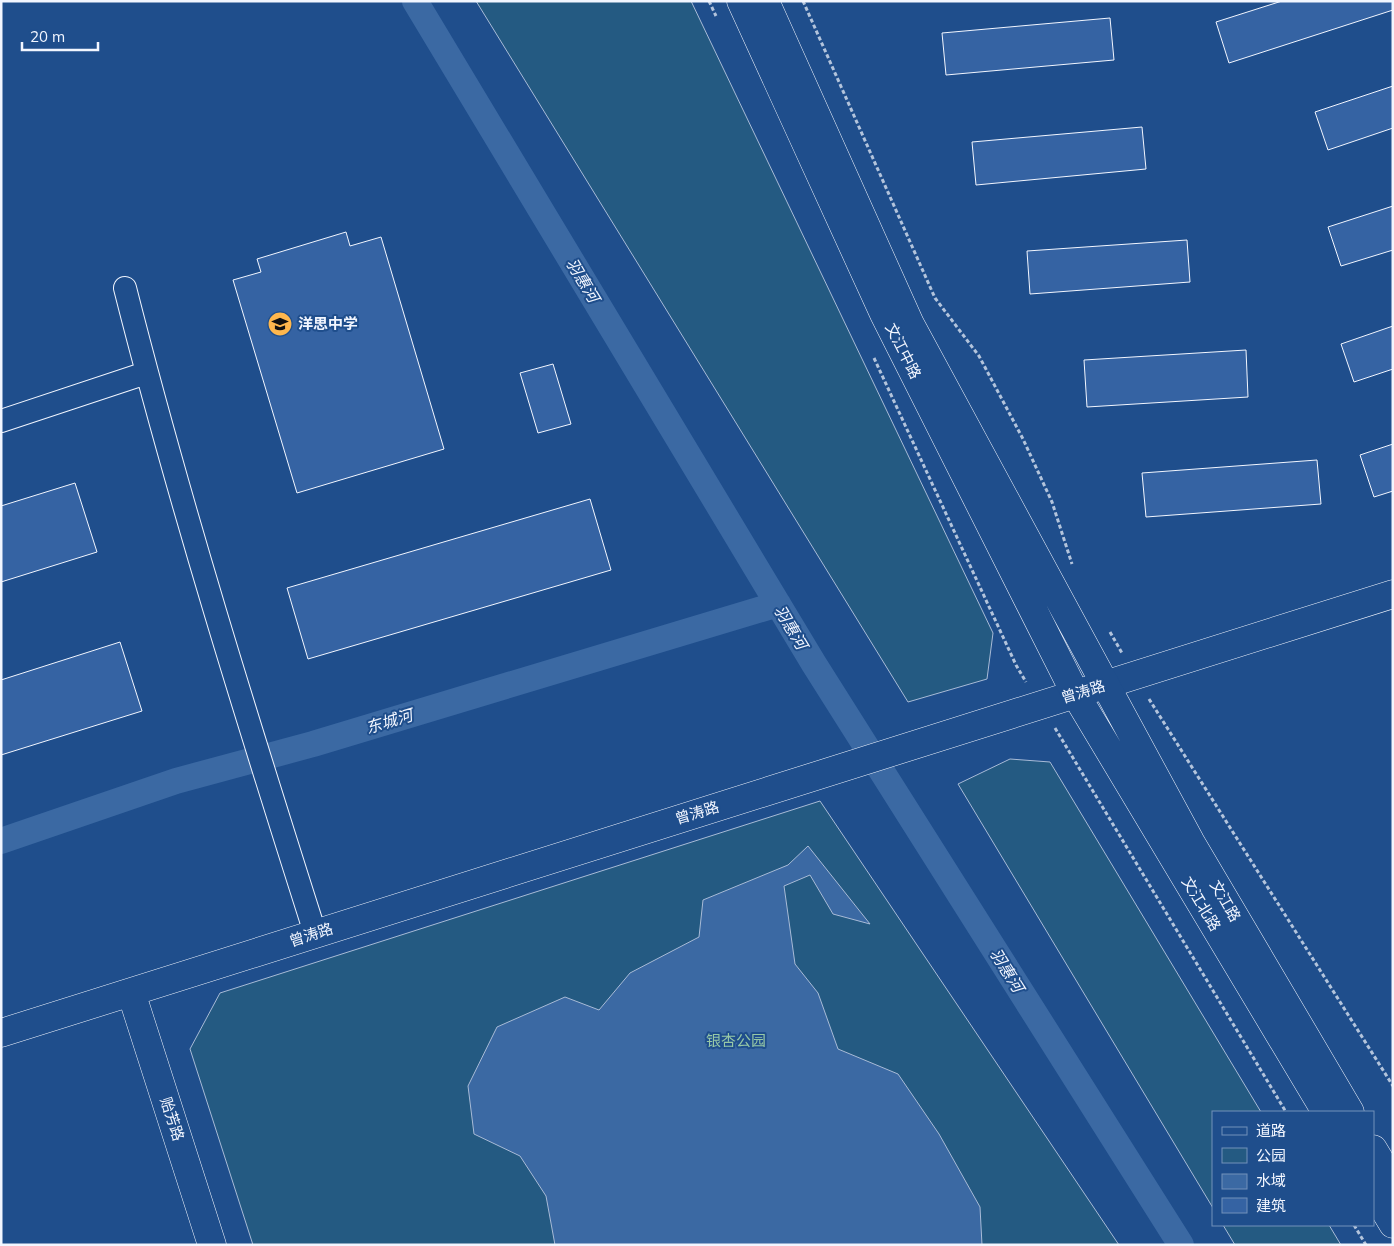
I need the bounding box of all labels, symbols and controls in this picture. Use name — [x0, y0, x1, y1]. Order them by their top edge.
scale bar — [22, 20, 99, 52]
text: 20 m — [30, 27, 65, 46]
water label: 羽惠河 — [562, 254, 605, 308]
school or university icon: 洋思中学 — [267, 311, 293, 337]
place label: 洋思中学 — [298, 314, 358, 333]
street label: 文江中路 — [881, 320, 926, 382]
water label: 羽惠河 — [770, 601, 813, 655]
street label: 曾涛路 — [1059, 676, 1107, 707]
water label: 东城河 — [363, 704, 418, 738]
street label: 曾涛路 — [673, 797, 721, 828]
street label: 文江北路 — [1178, 873, 1225, 934]
street label: 文江路 — [1206, 877, 1245, 925]
street label: 曾涛路 — [287, 919, 335, 951]
water label: 羽惠河 — [986, 944, 1030, 998]
park label: 银杏公园 — [706, 1031, 766, 1050]
street label: 贻芳路 — [156, 1095, 188, 1143]
legend — [1212, 1111, 1374, 1226]
text: 道路 — [1256, 1121, 1286, 1140]
text: 公园 — [1256, 1146, 1286, 1165]
text: 水域 — [1256, 1171, 1286, 1190]
text: 建筑 — [1256, 1196, 1286, 1215]

